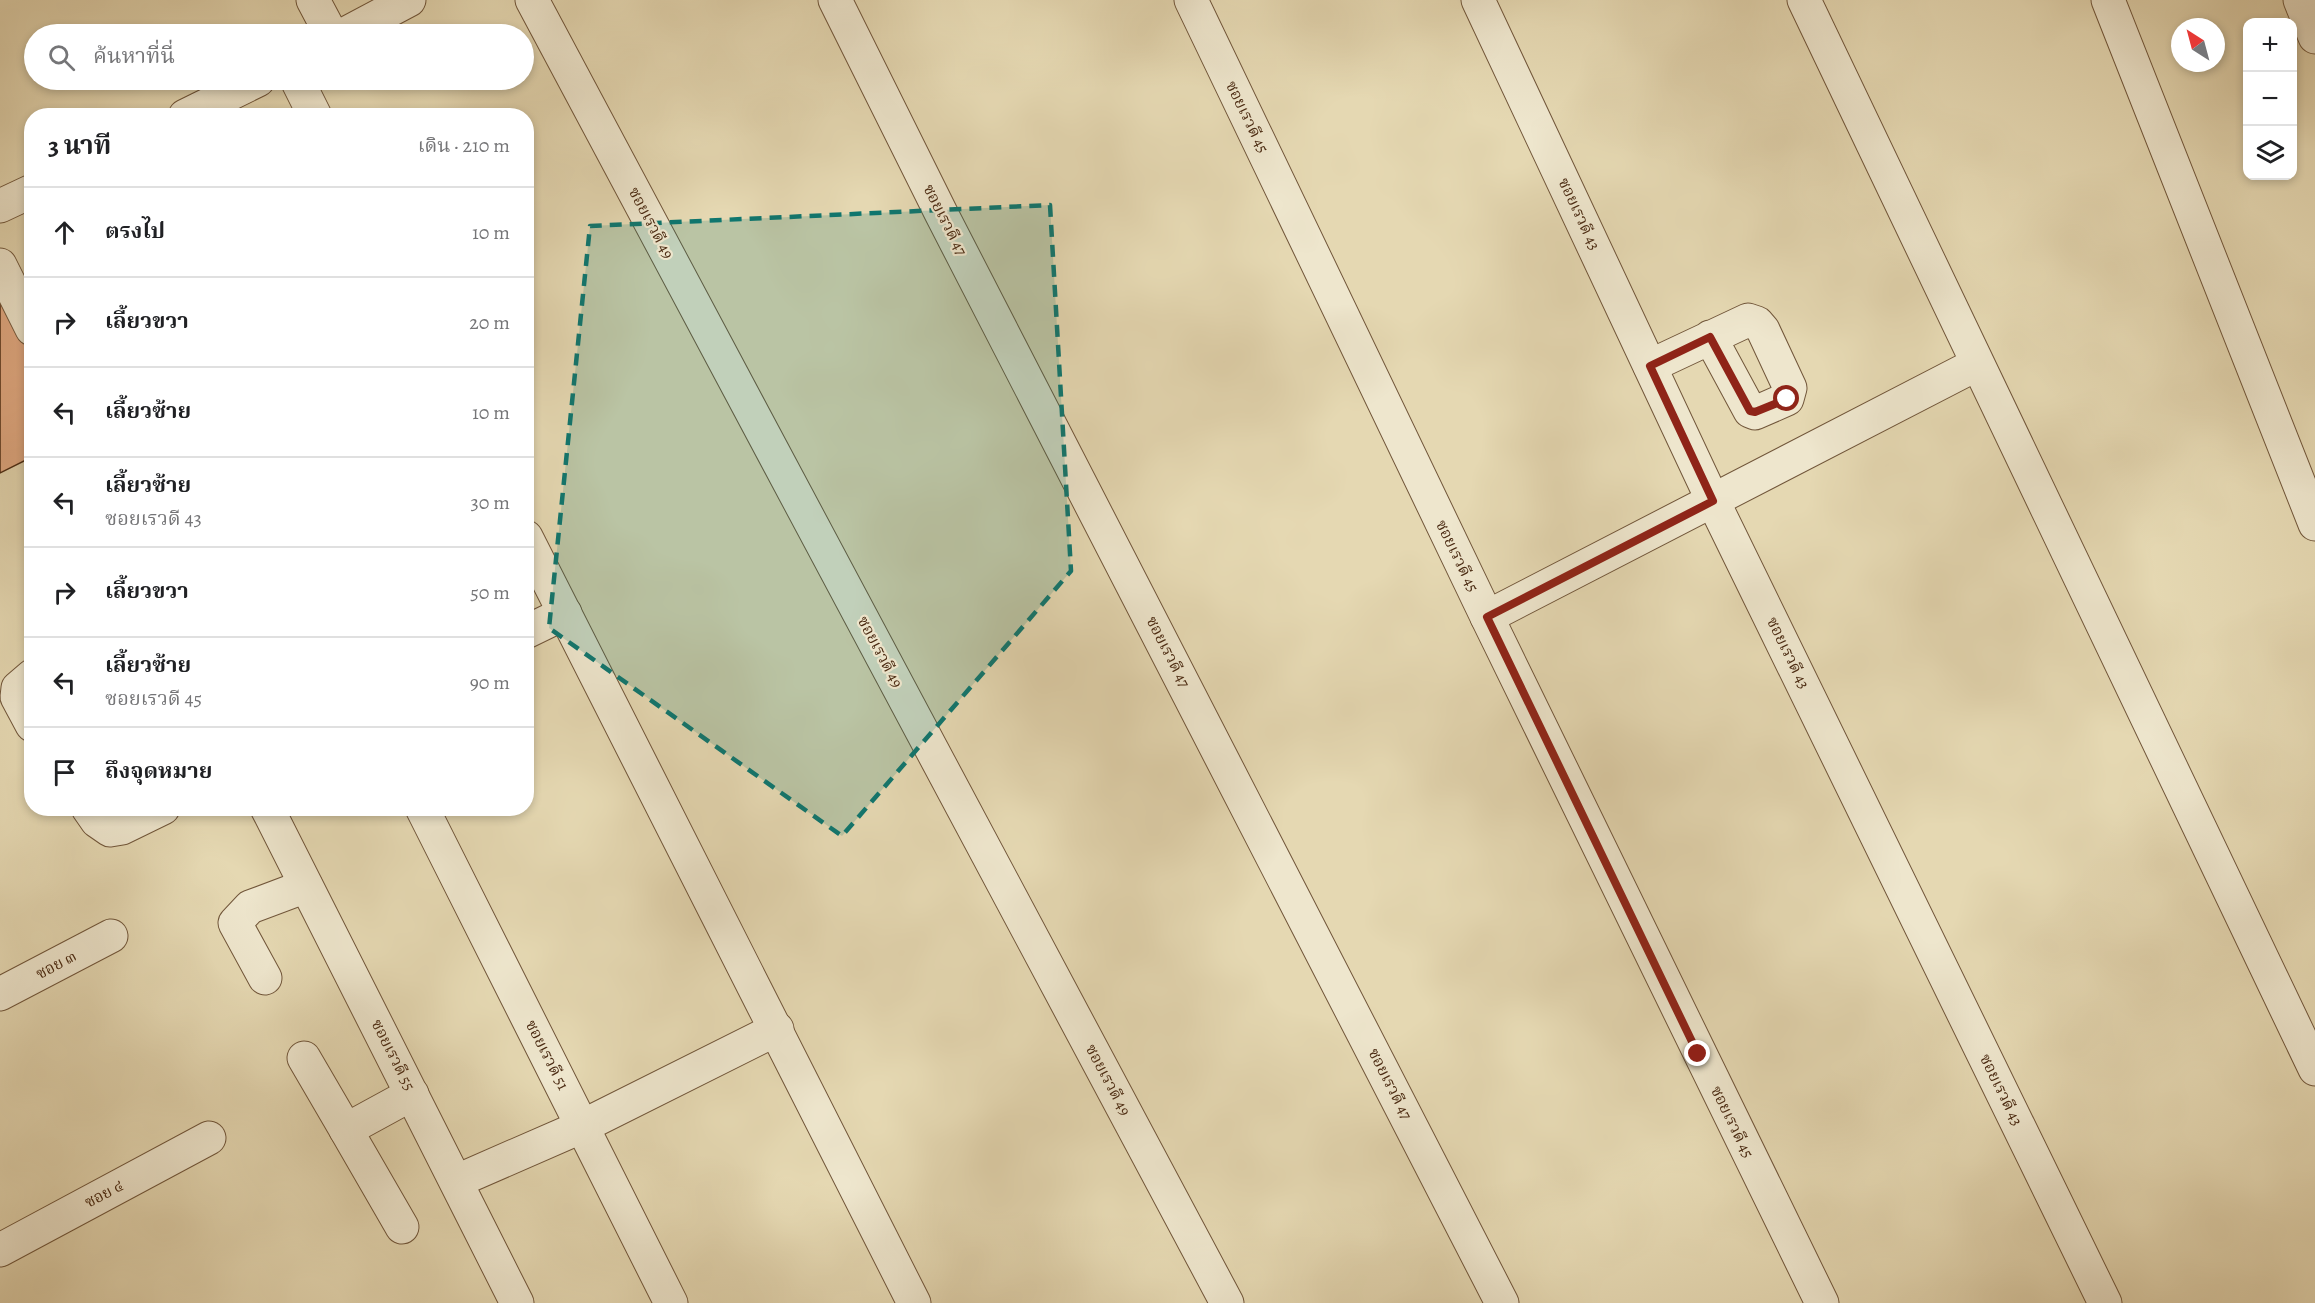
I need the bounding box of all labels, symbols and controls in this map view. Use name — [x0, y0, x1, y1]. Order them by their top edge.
north arrow — [2171, 18, 2225, 72]
map controls — [2243, 18, 2297, 180]
button: + — [2243, 18, 2297, 72]
search box — [24, 24, 534, 90]
icon: search — [45, 41, 78, 74]
text: ค้นหาที่นี่ — [93, 41, 175, 71]
button: − — [2243, 72, 2297, 126]
street label: ซอยเรวดี 45 — [1220, 77, 1274, 157]
button: layers — [2243, 126, 2297, 180]
text: 3 นาที — [48, 128, 111, 163]
text: เดิน · 210 m — [418, 132, 510, 159]
street label: ซอยเรวดี 43 — [1553, 174, 1605, 254]
street label: ซอยเรวดี 47 — [918, 180, 973, 260]
street label: ซอยเรวดี 49 — [623, 183, 679, 263]
icon: ahead — [48, 216, 81, 249]
text: ตรงไป — [105, 216, 165, 246]
text: 10 m — [472, 219, 510, 246]
icon: right — [48, 306, 81, 339]
text: เลี้ยวขวา — [105, 306, 189, 336]
text: 20 m — [469, 309, 510, 336]
route start — [1773, 385, 1799, 411]
icon: left — [48, 396, 81, 429]
text: เลี้ยวซ้าย — [105, 396, 191, 426]
text: 10 m — [472, 399, 510, 426]
text: เลี้ยวซ้าย — [105, 470, 191, 500]
icon: left — [48, 486, 81, 519]
text: 30 m — [470, 489, 510, 516]
text: ซอยเรวดี 43 — [105, 505, 202, 532]
street label: ซอยเรวดี 45 — [1430, 516, 1484, 596]
icon: right — [48, 576, 81, 609]
text: เลี้ยวขวา — [105, 576, 189, 606]
text: 50 m — [470, 579, 510, 606]
street label: ซอยเรวดี 49 — [852, 612, 908, 692]
street label: ซอยเรวดี 47 — [1141, 612, 1196, 692]
street label: ซอยเรวดี 43 — [1761, 613, 1815, 693]
text: เลี้ยวซ้าย — [105, 650, 191, 680]
icon: left — [48, 666, 81, 699]
text: 90 m — [470, 669, 510, 696]
text: ซอยเรวดี 45 — [105, 685, 202, 712]
icon: arrive — [48, 756, 81, 789]
text: ถึงจุดหมาย — [105, 756, 212, 786]
street label: ซอย ๓ — [32, 945, 80, 985]
street label: ซอยเรวดี 55 — [366, 1016, 420, 1095]
street label: ซอยเรวดี 51 — [520, 1016, 574, 1094]
street label: ซอยเรวดี 49 — [1080, 1040, 1136, 1120]
route end — [1684, 1040, 1710, 1066]
street label: ซอยเรวดี 47 — [1363, 1044, 1418, 1124]
street label: ซอยเรวดี 43 — [1974, 1050, 2028, 1130]
street label: ซอยเรวดี 45 — [1705, 1082, 1759, 1162]
street label: ซอย ๔ — [81, 1175, 127, 1213]

